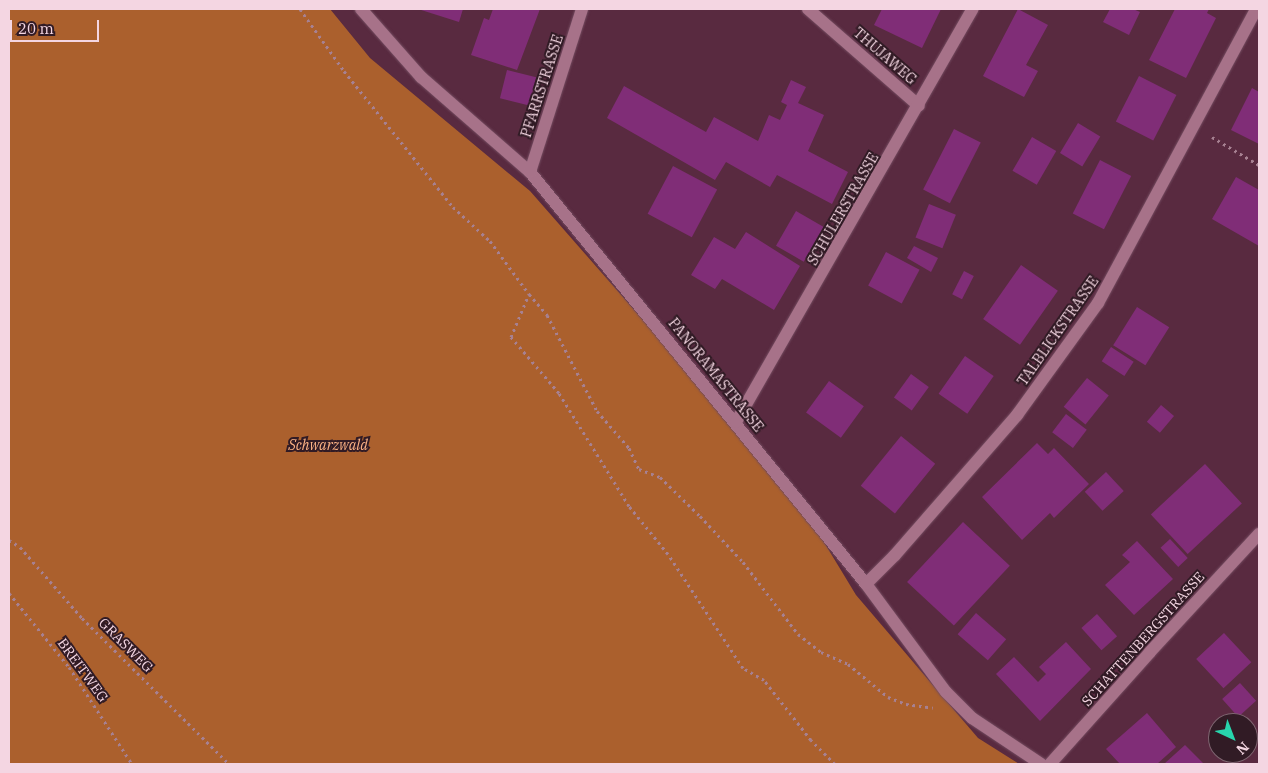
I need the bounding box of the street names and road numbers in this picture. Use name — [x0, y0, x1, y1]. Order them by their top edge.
street label: THUJAWEG — [850, 24, 920, 88]
street label: PFARRSTRASSE — [517, 33, 567, 139]
street label: SCHULERSTRASSE — [804, 150, 882, 268]
street label: TALBLICKSTRASSE — [1014, 273, 1102, 389]
street label: PANORAMASTRASSE — [665, 315, 767, 435]
street label: SCHATTENBERGSTRASSE — [1078, 568, 1208, 710]
street label: GRASWEG — [95, 614, 157, 676]
street label: BREITWEG — [54, 635, 112, 705]

